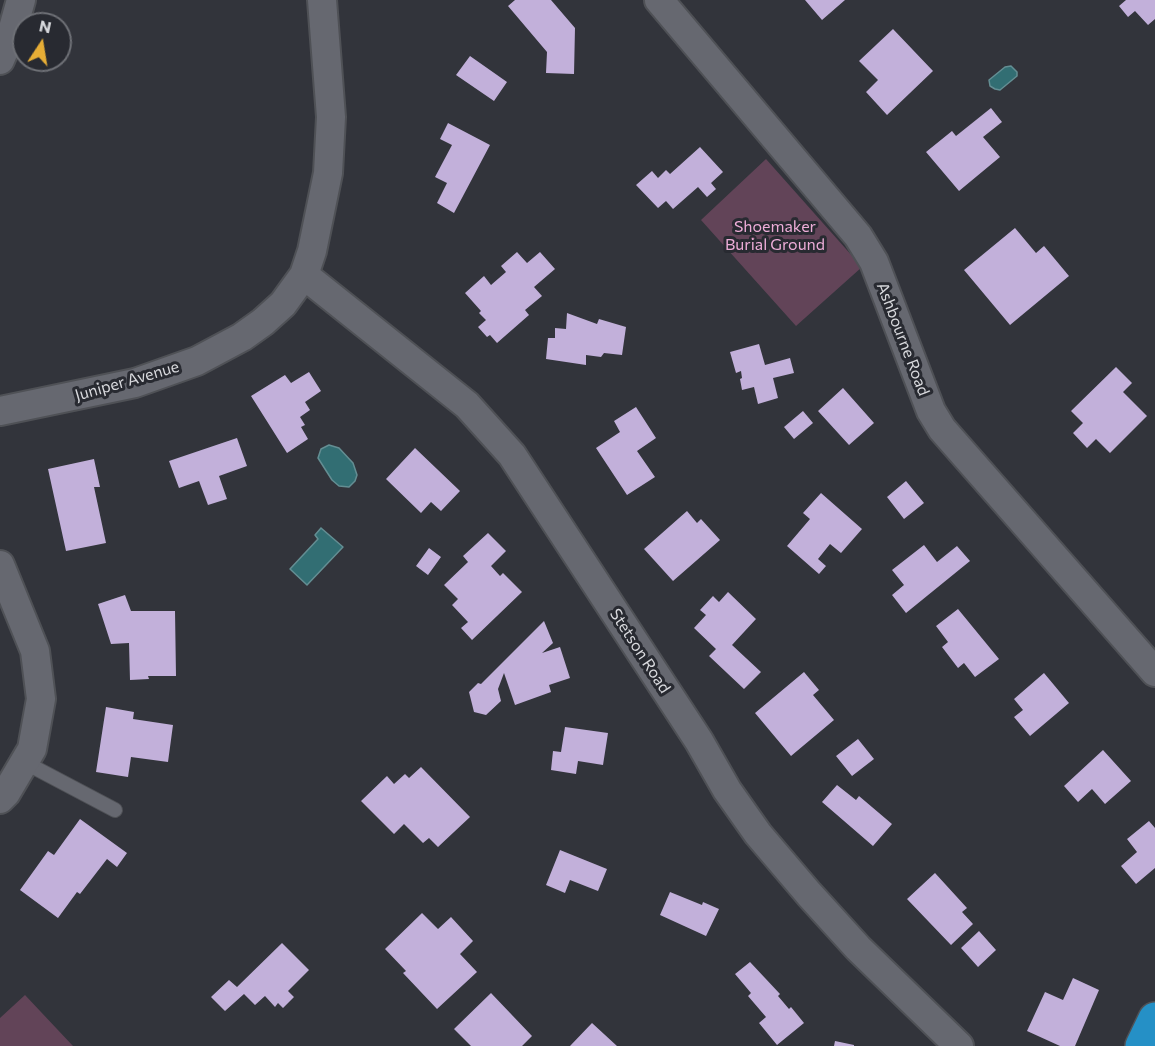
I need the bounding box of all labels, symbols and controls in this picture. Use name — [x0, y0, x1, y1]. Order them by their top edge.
north arrow — [12, 12, 72, 72]
text: N — [38, 15, 53, 36]
park label: Shoemaker Burial Ground — [725, 217, 825, 255]
street label: Ashbourne Road — [873, 280, 933, 398]
street label: Juniper Avenue — [73, 357, 181, 405]
street label: Stetson Road — [606, 605, 674, 697]

